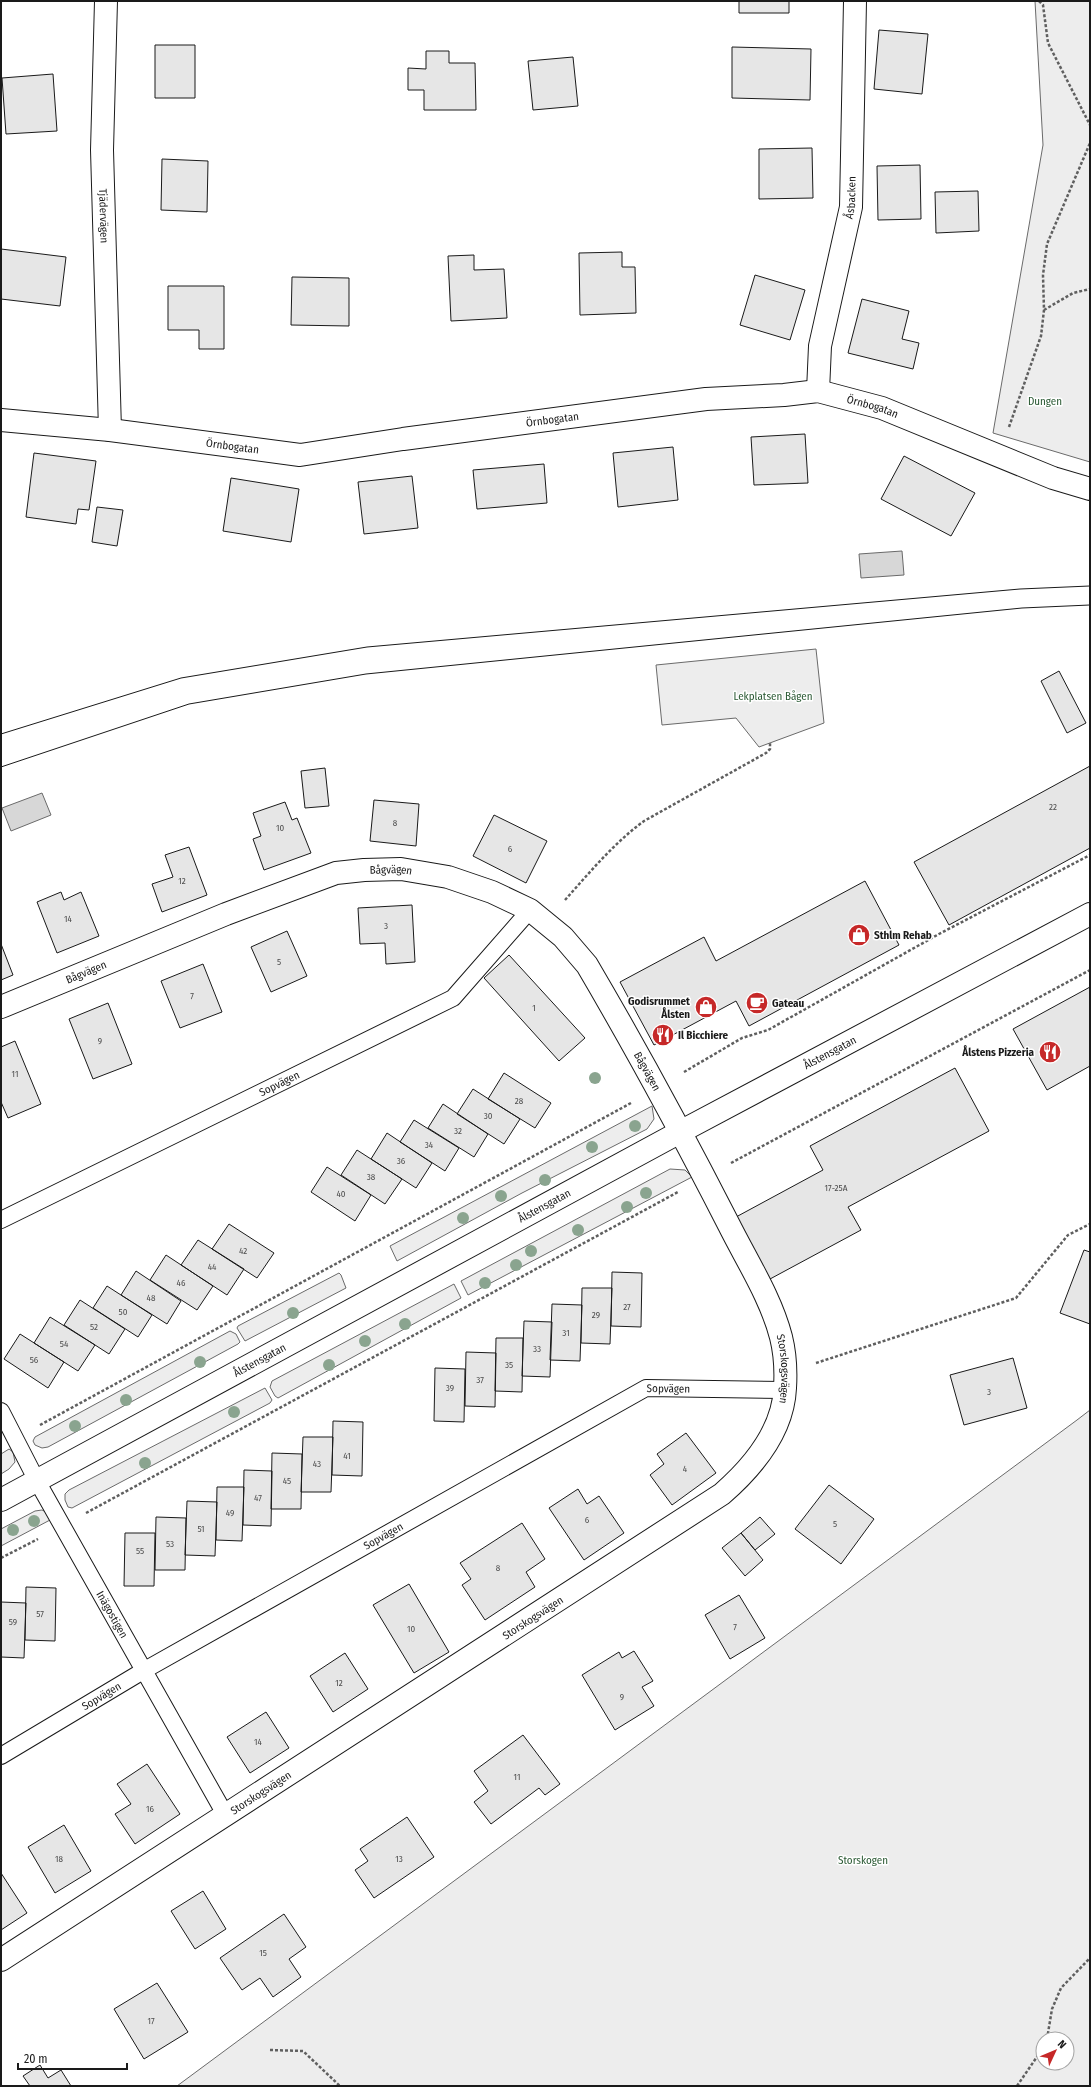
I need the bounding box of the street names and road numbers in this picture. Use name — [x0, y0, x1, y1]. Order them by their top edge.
street label: Åsbacken — [841, 176, 858, 220]
street label: Tjädervägen — [97, 189, 111, 243]
street label: Örnbogatan — [845, 392, 900, 421]
street label: Örnbogatan — [525, 409, 580, 429]
street label: Örnbogatan — [205, 436, 260, 456]
street label: Bågvägen — [369, 862, 413, 877]
street label: Bågvägen — [64, 958, 108, 986]
street label: Ålstensgatan — [801, 1033, 858, 1072]
street label: Bågvägen — [631, 1049, 663, 1093]
street label: Sopvägen — [257, 1068, 302, 1099]
street label: Ålstensgatan — [515, 1186, 573, 1225]
street label: Storskogsvägen — [774, 1333, 792, 1405]
street label: Ålstensgatan — [230, 1340, 288, 1379]
street label: Sopvägen — [647, 1382, 690, 1395]
street label: Sopvägen — [361, 1520, 405, 1552]
street label: Inägostigen — [94, 1589, 131, 1640]
street label: Storskogsvägen — [500, 1594, 566, 1642]
street label: Sopvägen — [79, 1679, 123, 1713]
street label: Storskogsvägen — [228, 1769, 294, 1817]

